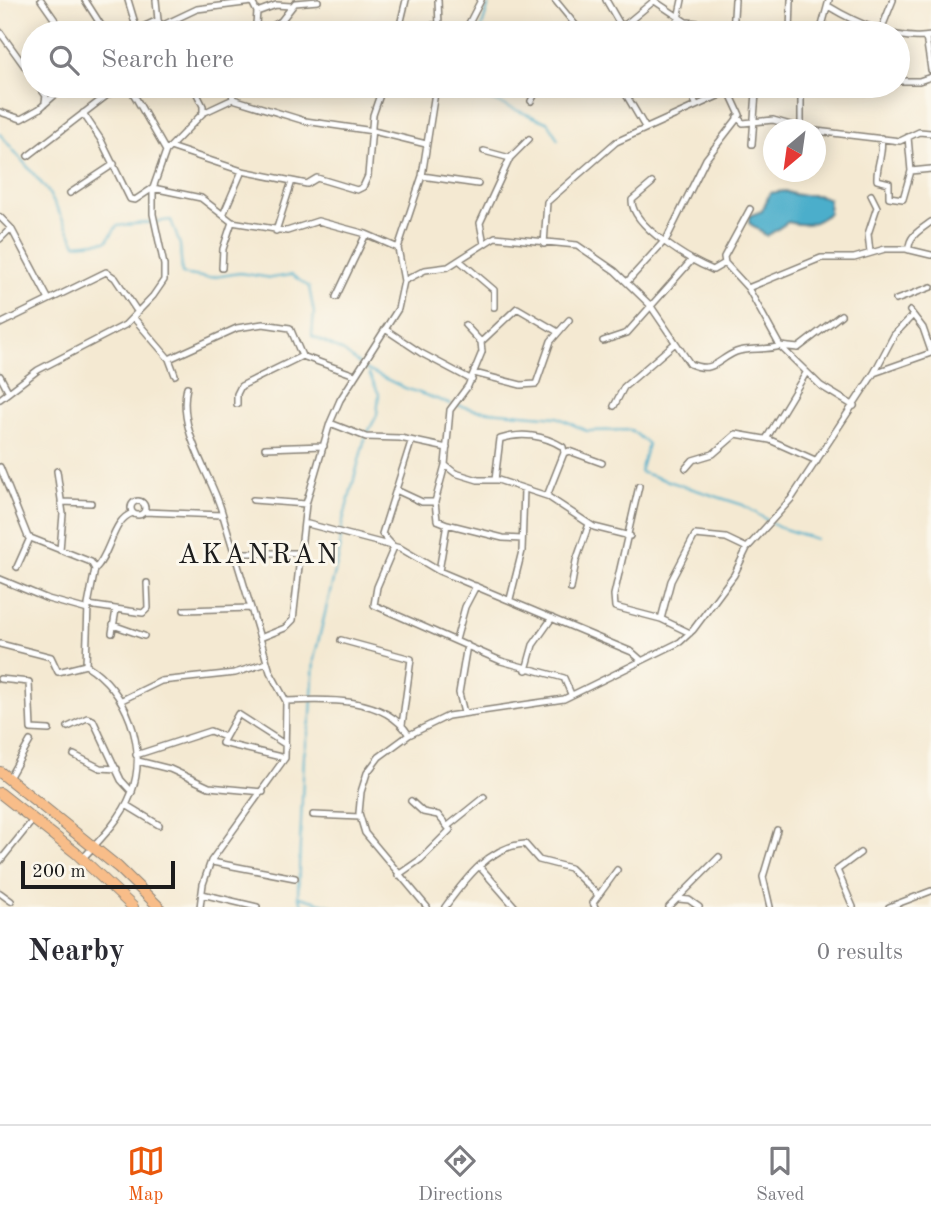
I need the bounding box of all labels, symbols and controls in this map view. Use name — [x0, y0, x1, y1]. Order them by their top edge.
search box — [21, 21, 910, 98]
icon: search — [45, 41, 83, 79]
text: Search here — [101, 47, 234, 73]
north arrow — [763, 119, 826, 182]
district label: AKANRAN — [178, 542, 340, 570]
scale bar — [21, 858, 175, 890]
text: 200 m — [32, 863, 85, 882]
text: Nearby — [28, 937, 125, 967]
text: 0 results — [817, 941, 903, 964]
tab: Map — [127, 1142, 165, 1207]
tab: Directions — [418, 1142, 503, 1207]
tab: Saved — [756, 1142, 804, 1207]

